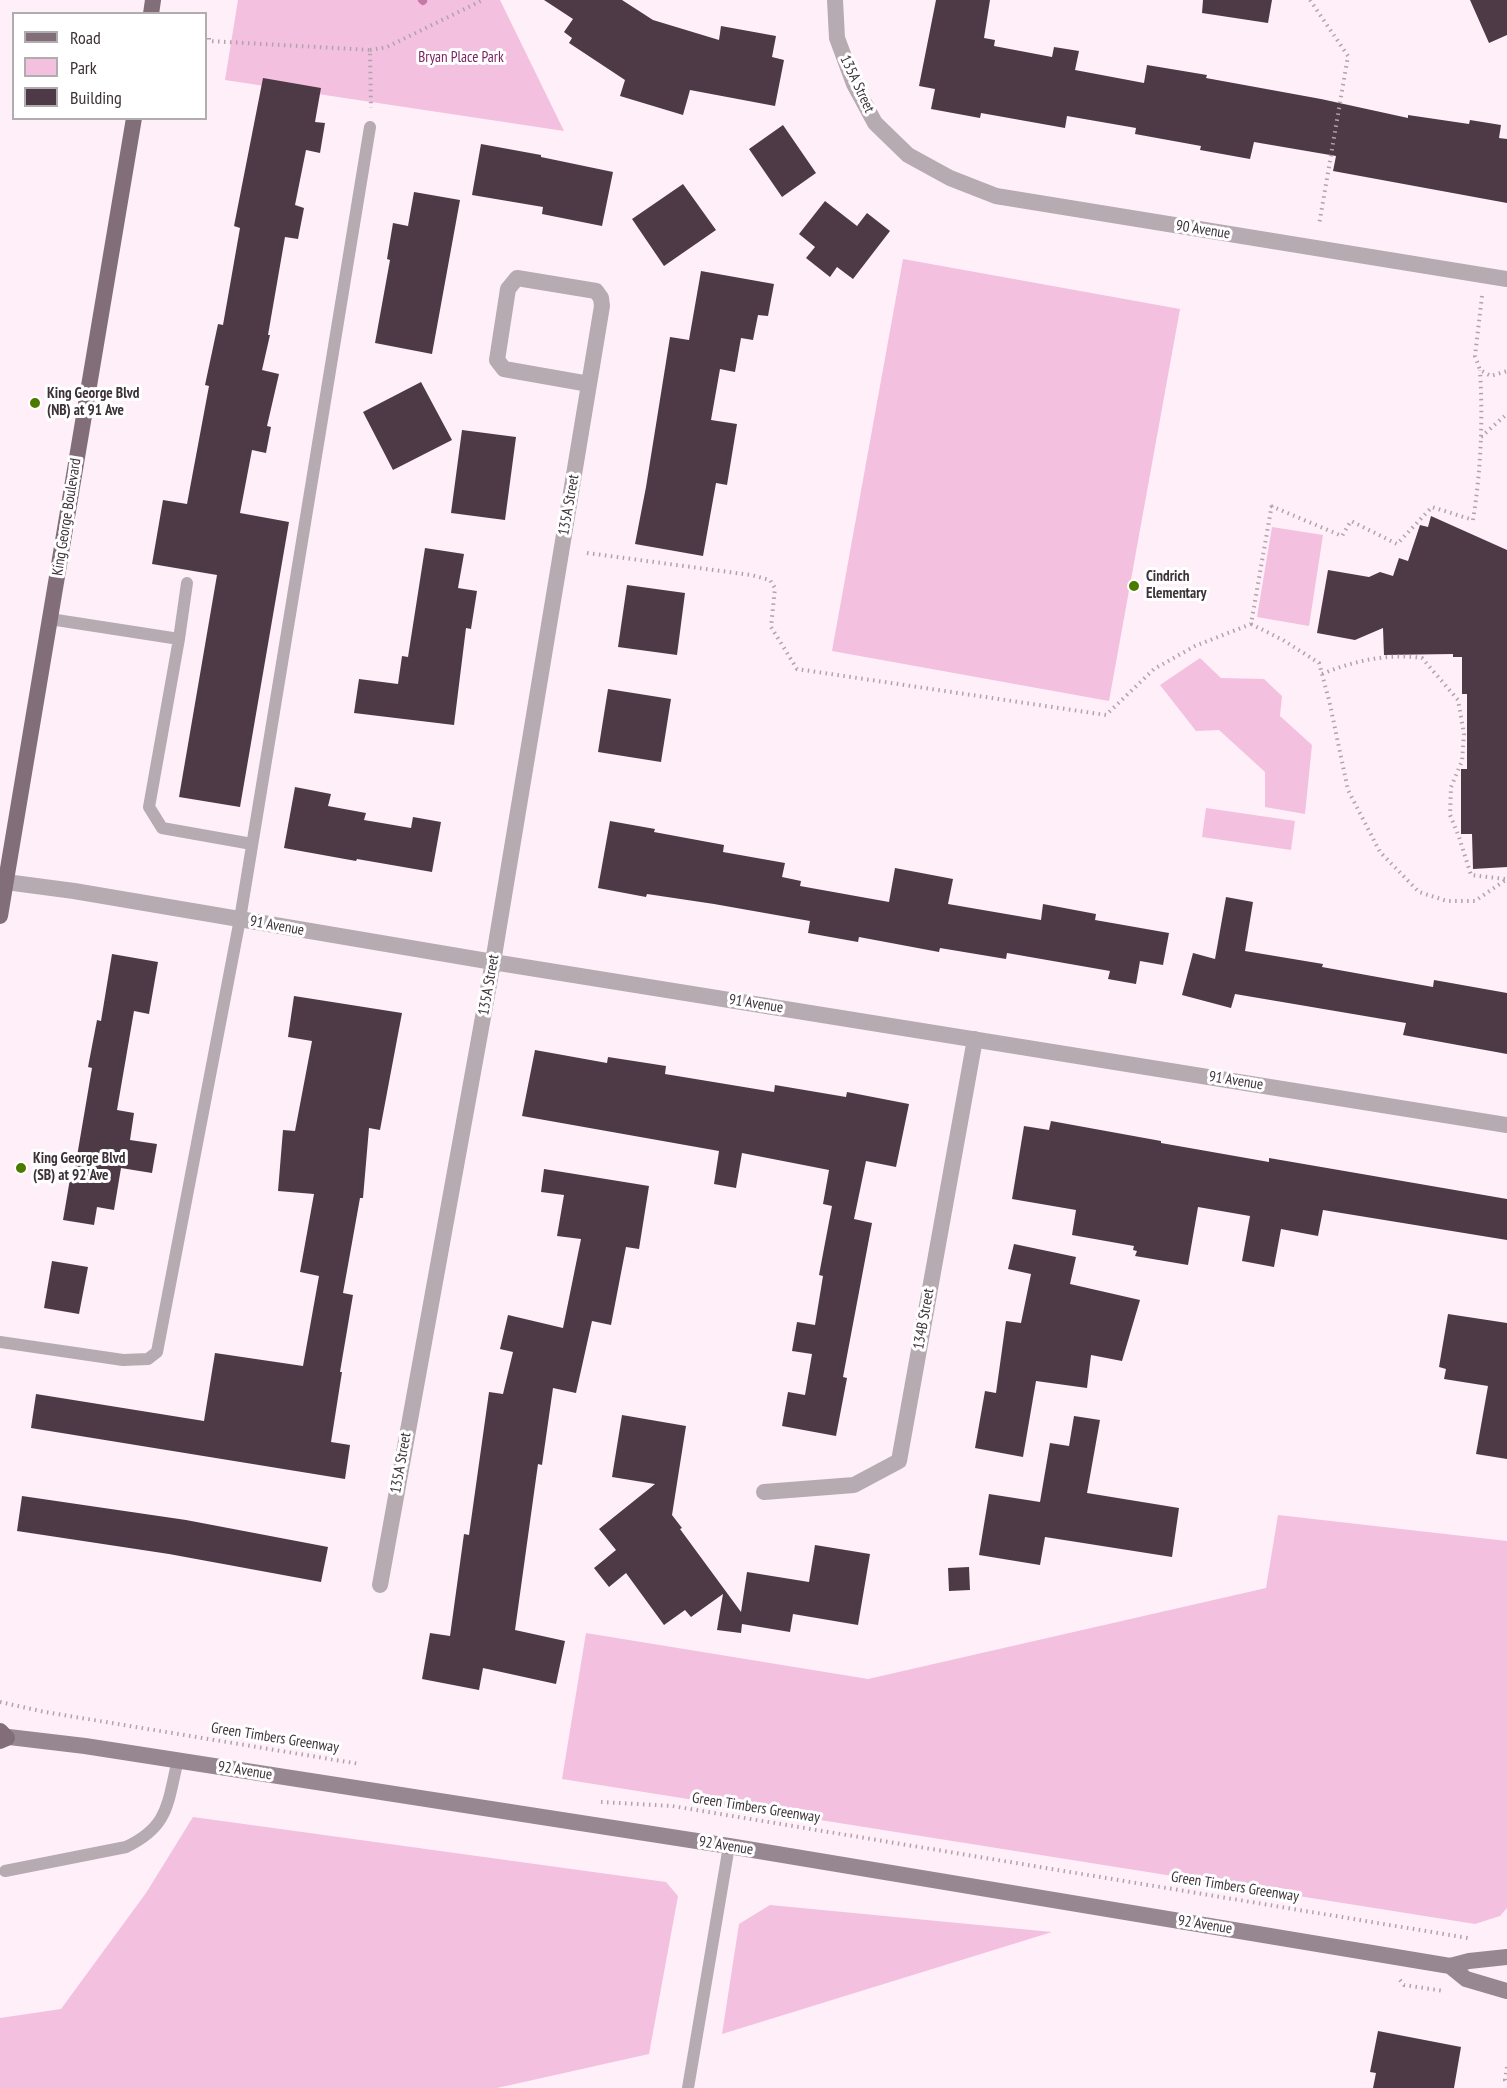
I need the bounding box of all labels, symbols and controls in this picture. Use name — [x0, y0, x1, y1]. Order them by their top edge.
legend — [12, 12, 207, 120]
text: Road — [70, 26, 101, 49]
park label: Bryan Place Park — [418, 49, 504, 67]
street label: 135A Street — [836, 52, 878, 116]
text: Park — [70, 56, 97, 79]
text: Building — [70, 86, 122, 109]
street label: 90 Avenue — [1175, 217, 1231, 243]
place label: King George Blvd (NB) at 91 Ave — [47, 385, 139, 420]
marker: King George Blvd (NB) at 91 Ave — [28, 396, 42, 410]
street label: King George Boulevard — [49, 457, 85, 577]
street label: 135A Street — [555, 473, 583, 537]
place label: Cindrich Elementary — [1146, 568, 1207, 603]
marker: Cindrich Elementary — [1127, 579, 1141, 593]
street label: 91 Avenue — [249, 912, 305, 940]
street label: 135A Street — [475, 953, 503, 1017]
street label: 91 Avenue — [728, 991, 784, 1017]
street label: 91 Avenue — [1208, 1068, 1264, 1094]
place label: King George Blvd (SB) at 92 Ave — [33, 1150, 125, 1185]
marker: King George Blvd (SB) at 92 Ave — [14, 1161, 28, 1175]
street label: 134B Street — [910, 1287, 938, 1351]
street label: 135A Street — [387, 1431, 415, 1495]
street label: Green Timbers Greenway — [210, 1719, 340, 1757]
street label: 92 Avenue — [217, 1758, 273, 1784]
street label: Green Timbers Greenway — [691, 1789, 821, 1827]
street label: 92 Avenue — [698, 1833, 754, 1859]
street label: Green Timbers Greenway — [1170, 1868, 1300, 1906]
street label: 92 Avenue — [1177, 1912, 1233, 1938]

